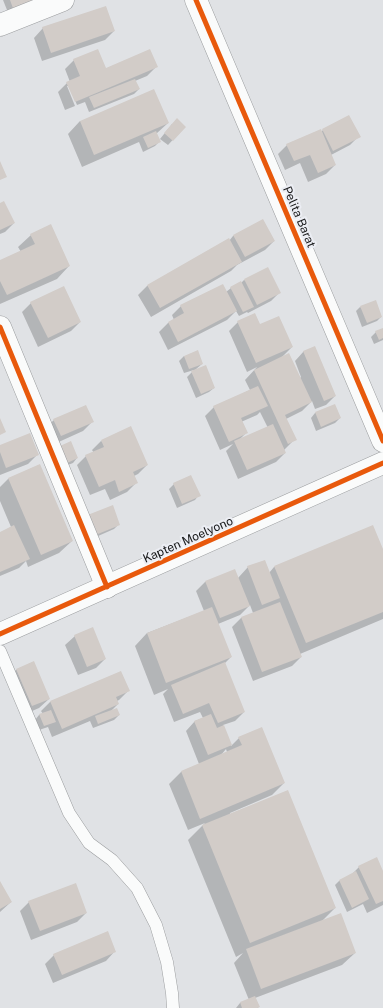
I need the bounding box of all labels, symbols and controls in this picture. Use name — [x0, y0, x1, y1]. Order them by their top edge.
street label: Pelita Barat — [280, 184, 318, 250]
street label: Kapten Moelyono — [141, 514, 235, 566]

